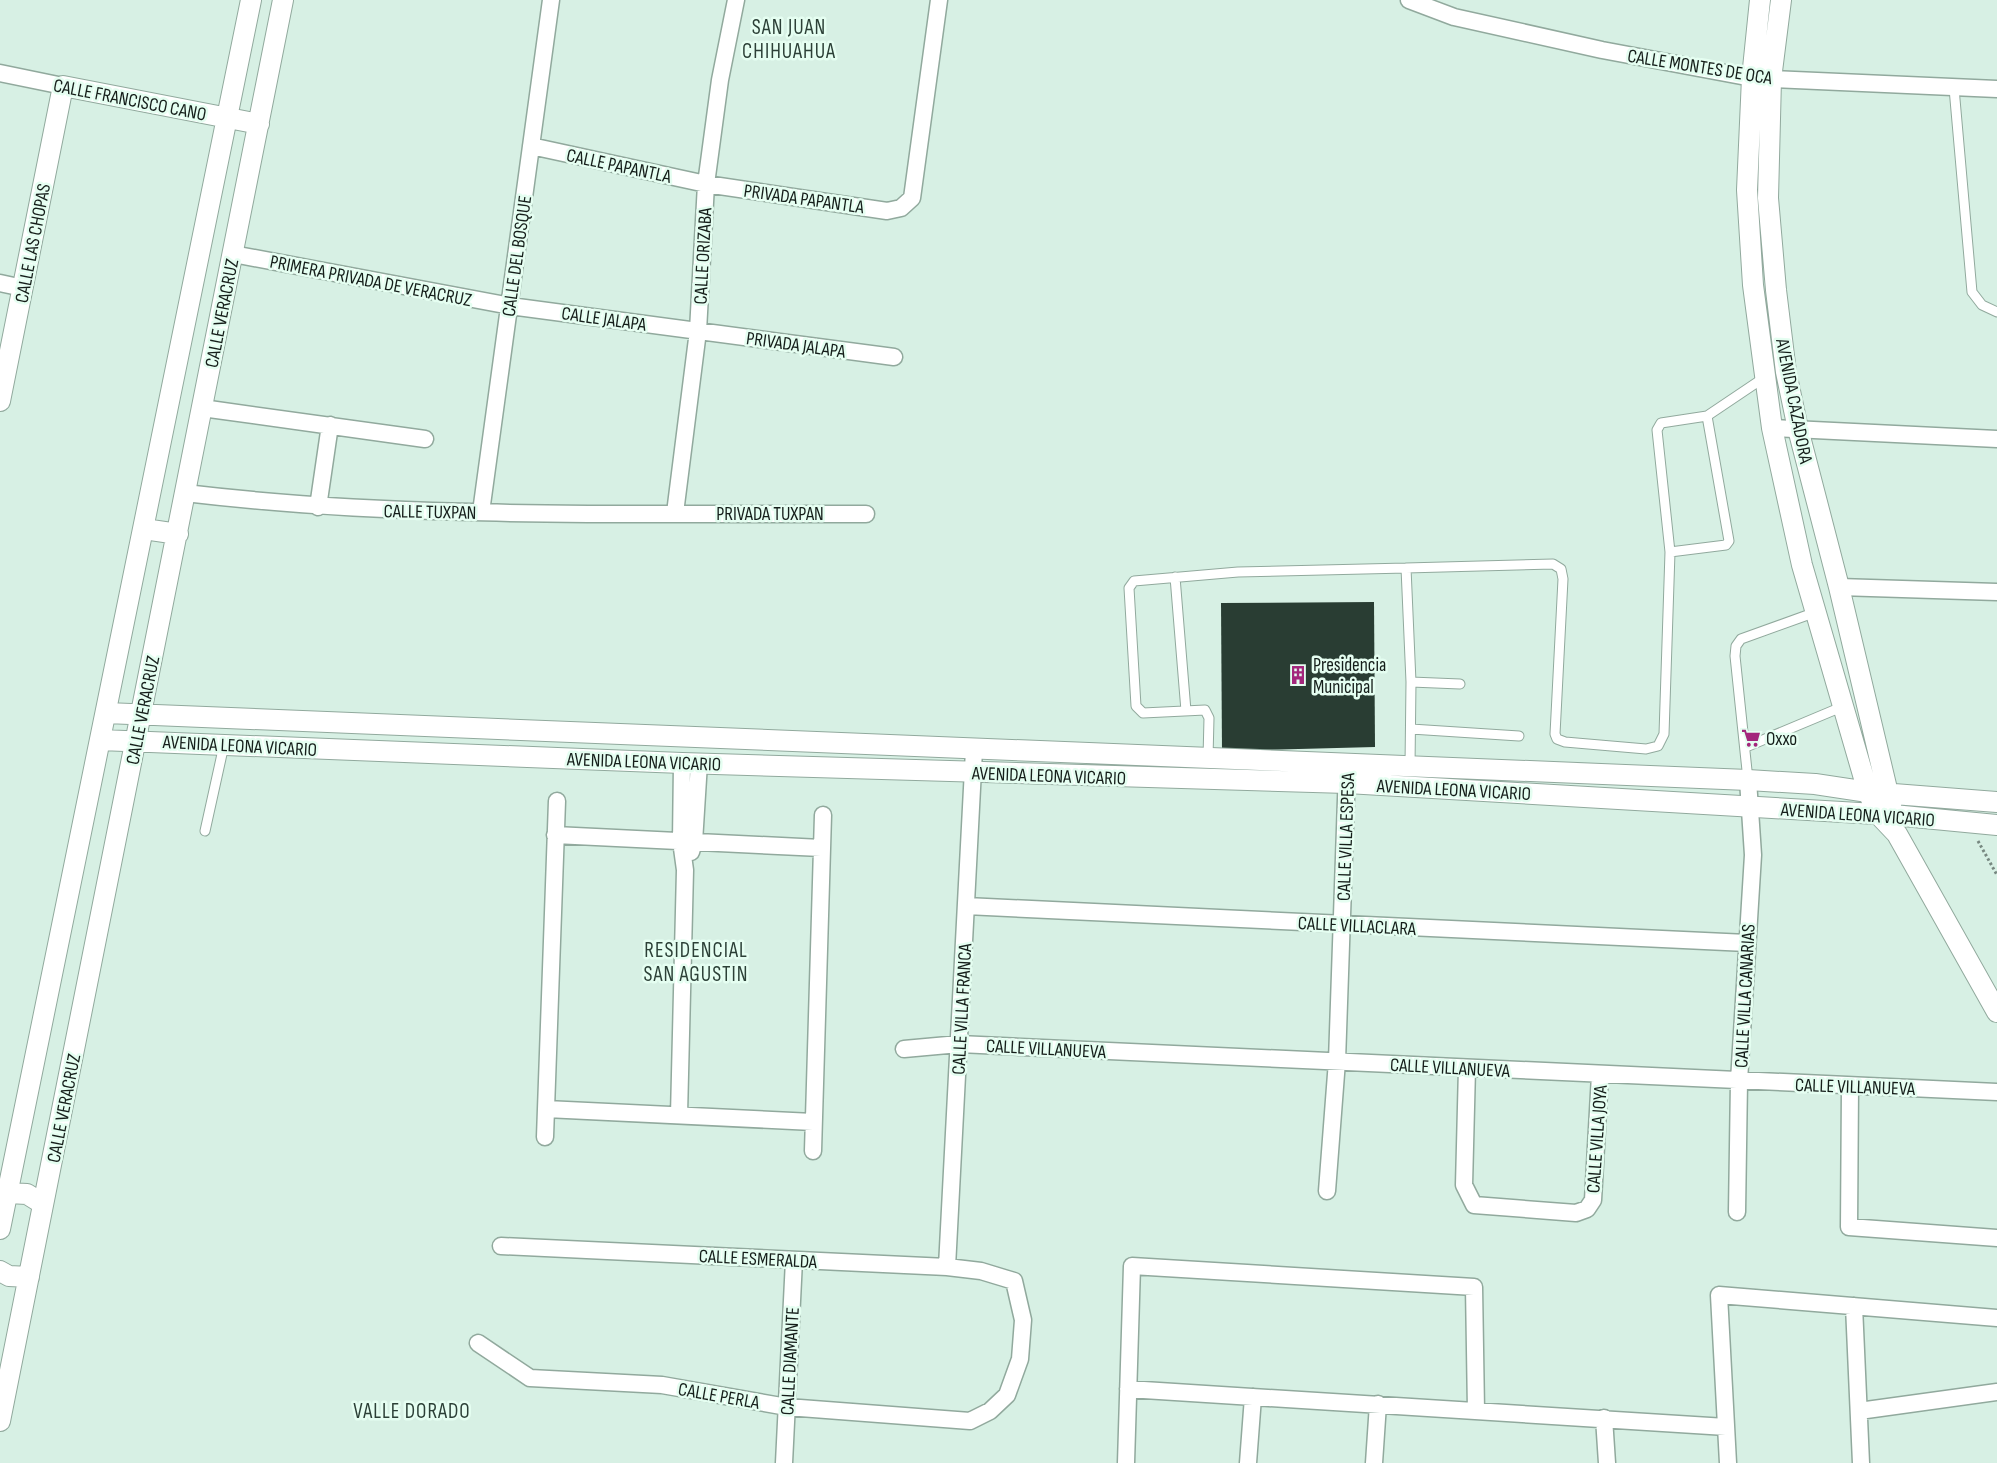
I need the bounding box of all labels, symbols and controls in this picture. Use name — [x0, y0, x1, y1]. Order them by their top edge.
district label: SAN JUAN CHIHUAHUA — [742, 15, 836, 64]
street label: CALLE MONTES DE OCA — [1626, 45, 1775, 90]
street label: CALLE FRANCISCO CANO — [51, 74, 208, 127]
street label: CALLE PAPANTLA — [564, 144, 674, 189]
street label: PRIVADA PAPANTLA — [742, 180, 866, 219]
street label: CALLE LAS CHOPAS — [11, 182, 56, 305]
street label: CALLE DEL BOSQUE — [498, 194, 537, 318]
street label: CALLE ORIZABA — [689, 206, 718, 305]
street label: PRIMERA PRIVADA DE VERACRUZ — [268, 251, 474, 312]
street label: CALLE VERACRUZ — [201, 257, 244, 370]
street label: CALLE JALAPA — [560, 302, 649, 337]
street label: PRIVADA JALAPA — [745, 327, 848, 364]
street label: AVENIDA CAZADORA — [1770, 336, 1817, 467]
street label: CALLE TUXPAN — [383, 500, 477, 525]
street label: PRIVADA TUXPAN — [716, 503, 824, 526]
street label: CALLE VERACRUZ — [122, 654, 165, 767]
place label: Presidencia Municipal — [1313, 654, 1386, 699]
building icon: Presidencia Municipal — [1287, 664, 1309, 686]
supermarket icon: Oxxo — [1740, 727, 1762, 749]
place label: Oxxo — [1766, 728, 1797, 751]
street label: AVENIDA LEONA VICARIO — [161, 731, 318, 762]
street label: AVENIDA LEONA VICARIO — [565, 748, 721, 777]
street label: AVENIDA LEONA VICARIO — [970, 762, 1126, 791]
street label: CALLE VILLA ESPESA — [1333, 772, 1360, 901]
street label: AVENIDA LEONA VICARIO — [1375, 775, 1532, 806]
street label: AVENIDA LEONA VICARIO — [1779, 799, 1936, 832]
street label: CALLE VILLACLARA — [1297, 912, 1417, 941]
street label: CALLE VILLA CANARIAS — [1730, 924, 1761, 1069]
district label: RESIDENCIAL SAN AGUSTIN — [643, 938, 749, 987]
street label: CALLE VILLA FRANCA — [948, 942, 977, 1075]
street label: CALLE VILLANUEVA — [985, 1035, 1107, 1064]
street label: CALLE VERACRUZ — [43, 1052, 86, 1165]
street label: CALLE VILLANUEVA — [1389, 1054, 1511, 1083]
street label: CALLE VILLANUEVA — [1795, 1074, 1916, 1101]
street label: CALLE VILLA JOYA — [1582, 1083, 1613, 1194]
street label: CALLE ESMERALDA — [698, 1245, 818, 1274]
street label: CALLE DIAMANTE — [776, 1306, 805, 1416]
street label: CALLE PERLA — [676, 1378, 762, 1415]
district label: VALLE DORADO — [353, 1399, 471, 1424]

